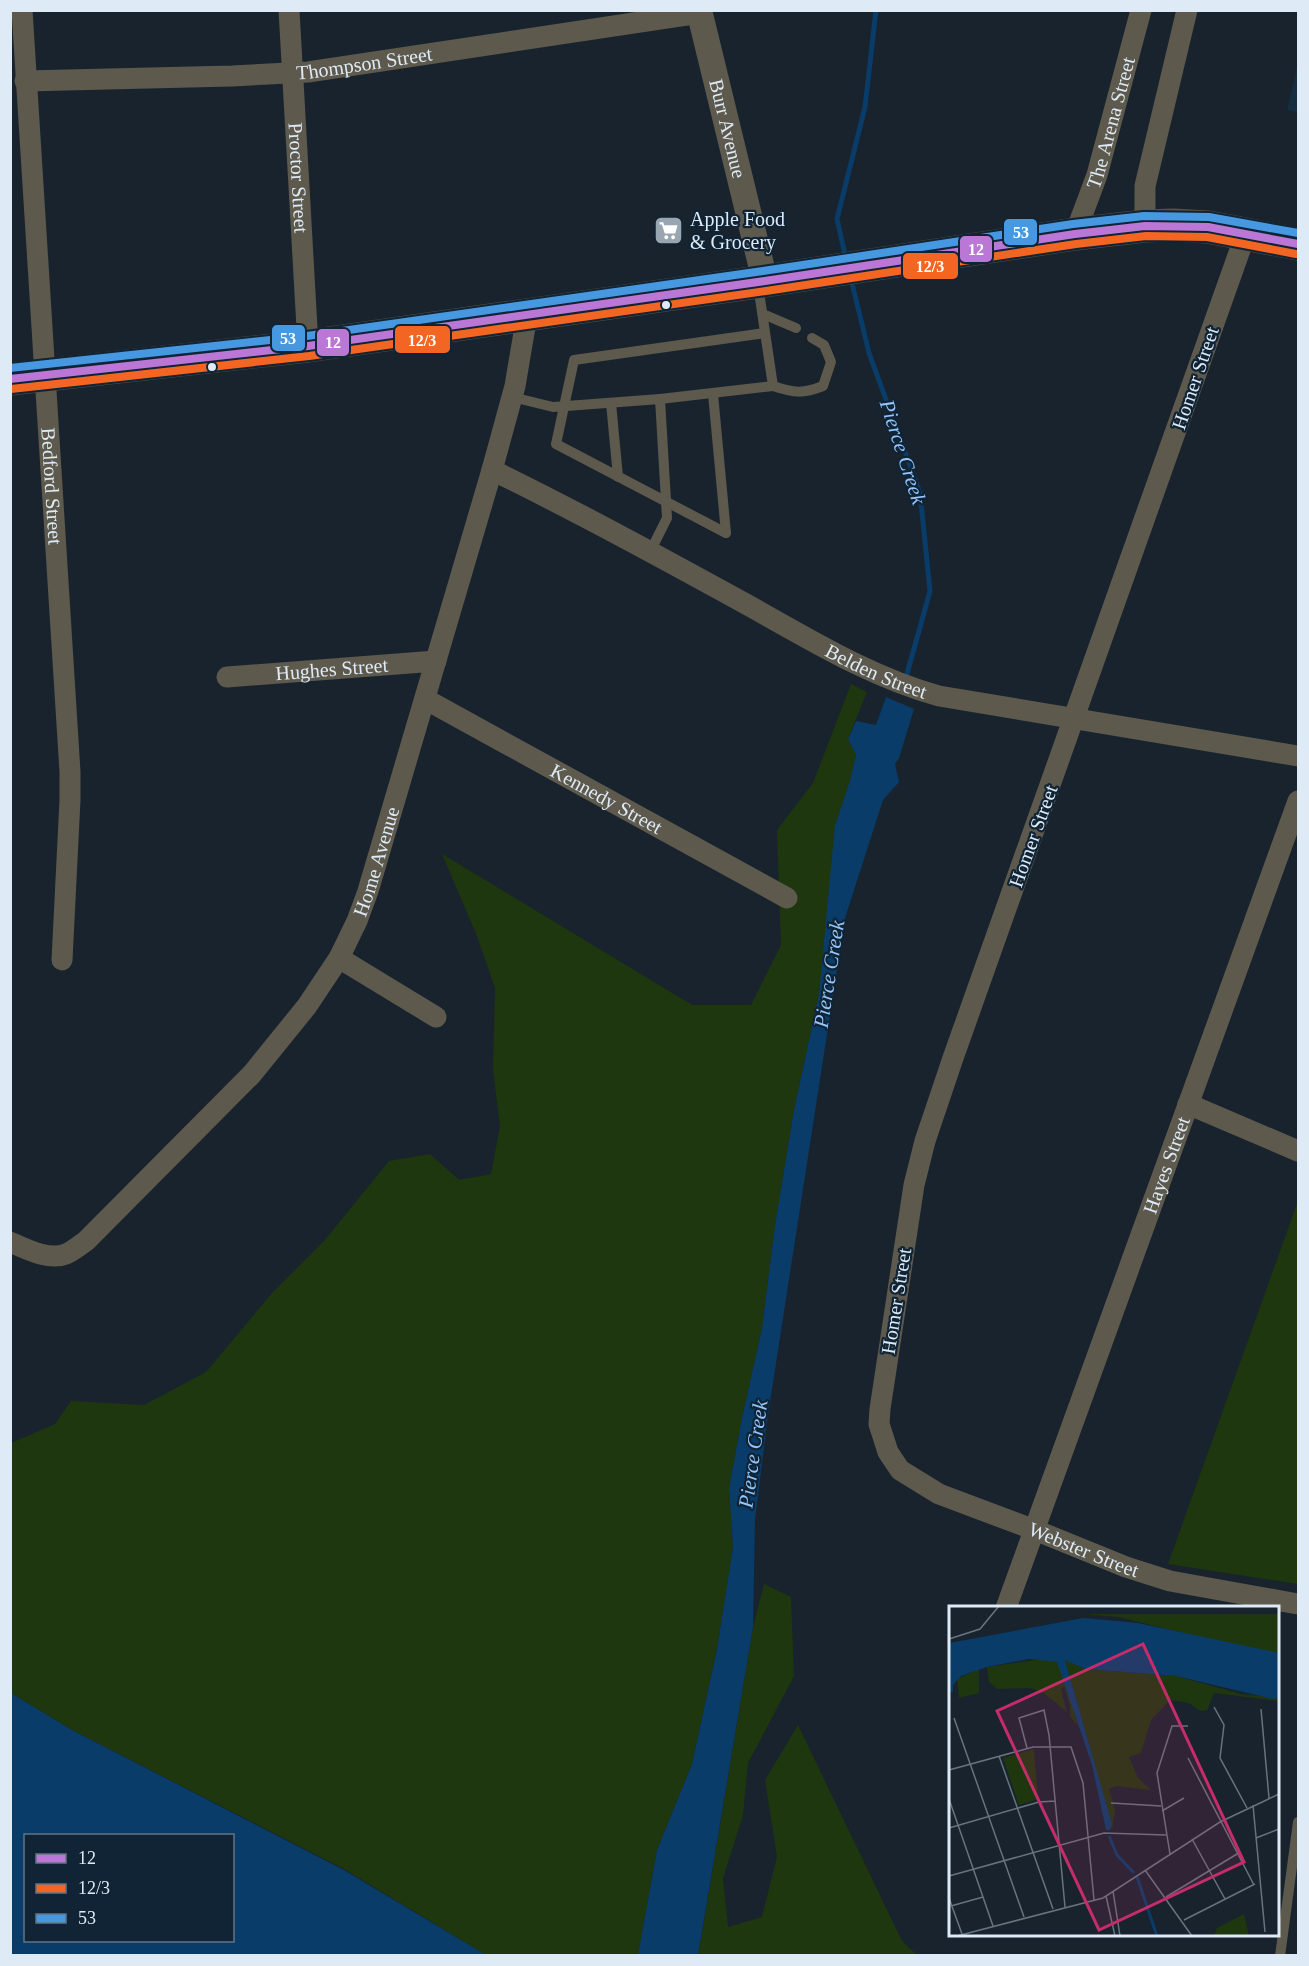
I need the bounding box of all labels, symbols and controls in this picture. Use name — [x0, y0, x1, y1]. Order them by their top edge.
street label: Thompson Street — [296, 42, 434, 84]
street label: The Arena Street — [1082, 54, 1139, 192]
street label: Burr Avenue — [705, 77, 751, 180]
street label: Proctor Street — [284, 122, 313, 234]
place label: Apple Food & Grocery — [690, 208, 785, 254]
supermarket icon: Apple Food & Grocery — [653, 214, 685, 246]
line badge: 53 — [1003, 218, 1038, 246]
text: 53 — [1013, 224, 1029, 241]
line badge: 12 — [959, 235, 993, 263]
text: 12 — [968, 241, 984, 258]
line badge: 12/3 — [902, 252, 959, 280]
text: 12/3 — [916, 258, 944, 275]
unlabelled marker — [660, 299, 672, 311]
street label: Homer Street — [1167, 323, 1223, 432]
line badge: 53 — [271, 324, 306, 352]
line badge: 12/3 — [394, 325, 451, 354]
line badge: 12 — [316, 328, 350, 357]
text: 53 — [280, 330, 296, 347]
text: 12/3 — [408, 332, 436, 349]
text: 12 — [325, 334, 341, 351]
unlabelled marker — [206, 361, 218, 373]
water label: Pierce Creek — [874, 396, 931, 508]
street label: Bedford Street — [37, 427, 67, 546]
street label: Belden Street — [822, 639, 930, 703]
street label: Hughes Street — [275, 654, 389, 684]
street label: Kennedy Street — [547, 759, 666, 838]
street label: Homer Street — [1004, 781, 1062, 890]
street label: Home Avenue — [349, 804, 403, 919]
water label: Pierce Creek — [808, 918, 849, 1031]
street label: Hayes Street — [1139, 1113, 1194, 1217]
street label: Homer Street — [877, 1246, 915, 1356]
water label: Pierce Creek — [733, 1398, 773, 1510]
street label: Webster Street — [1025, 1518, 1142, 1581]
inset map — [949, 1606, 1279, 1936]
legend — [24, 1834, 234, 1942]
text: 12 — [78, 1848, 96, 1868]
text: 12/3 — [78, 1878, 110, 1898]
text: 53 — [78, 1908, 96, 1928]

